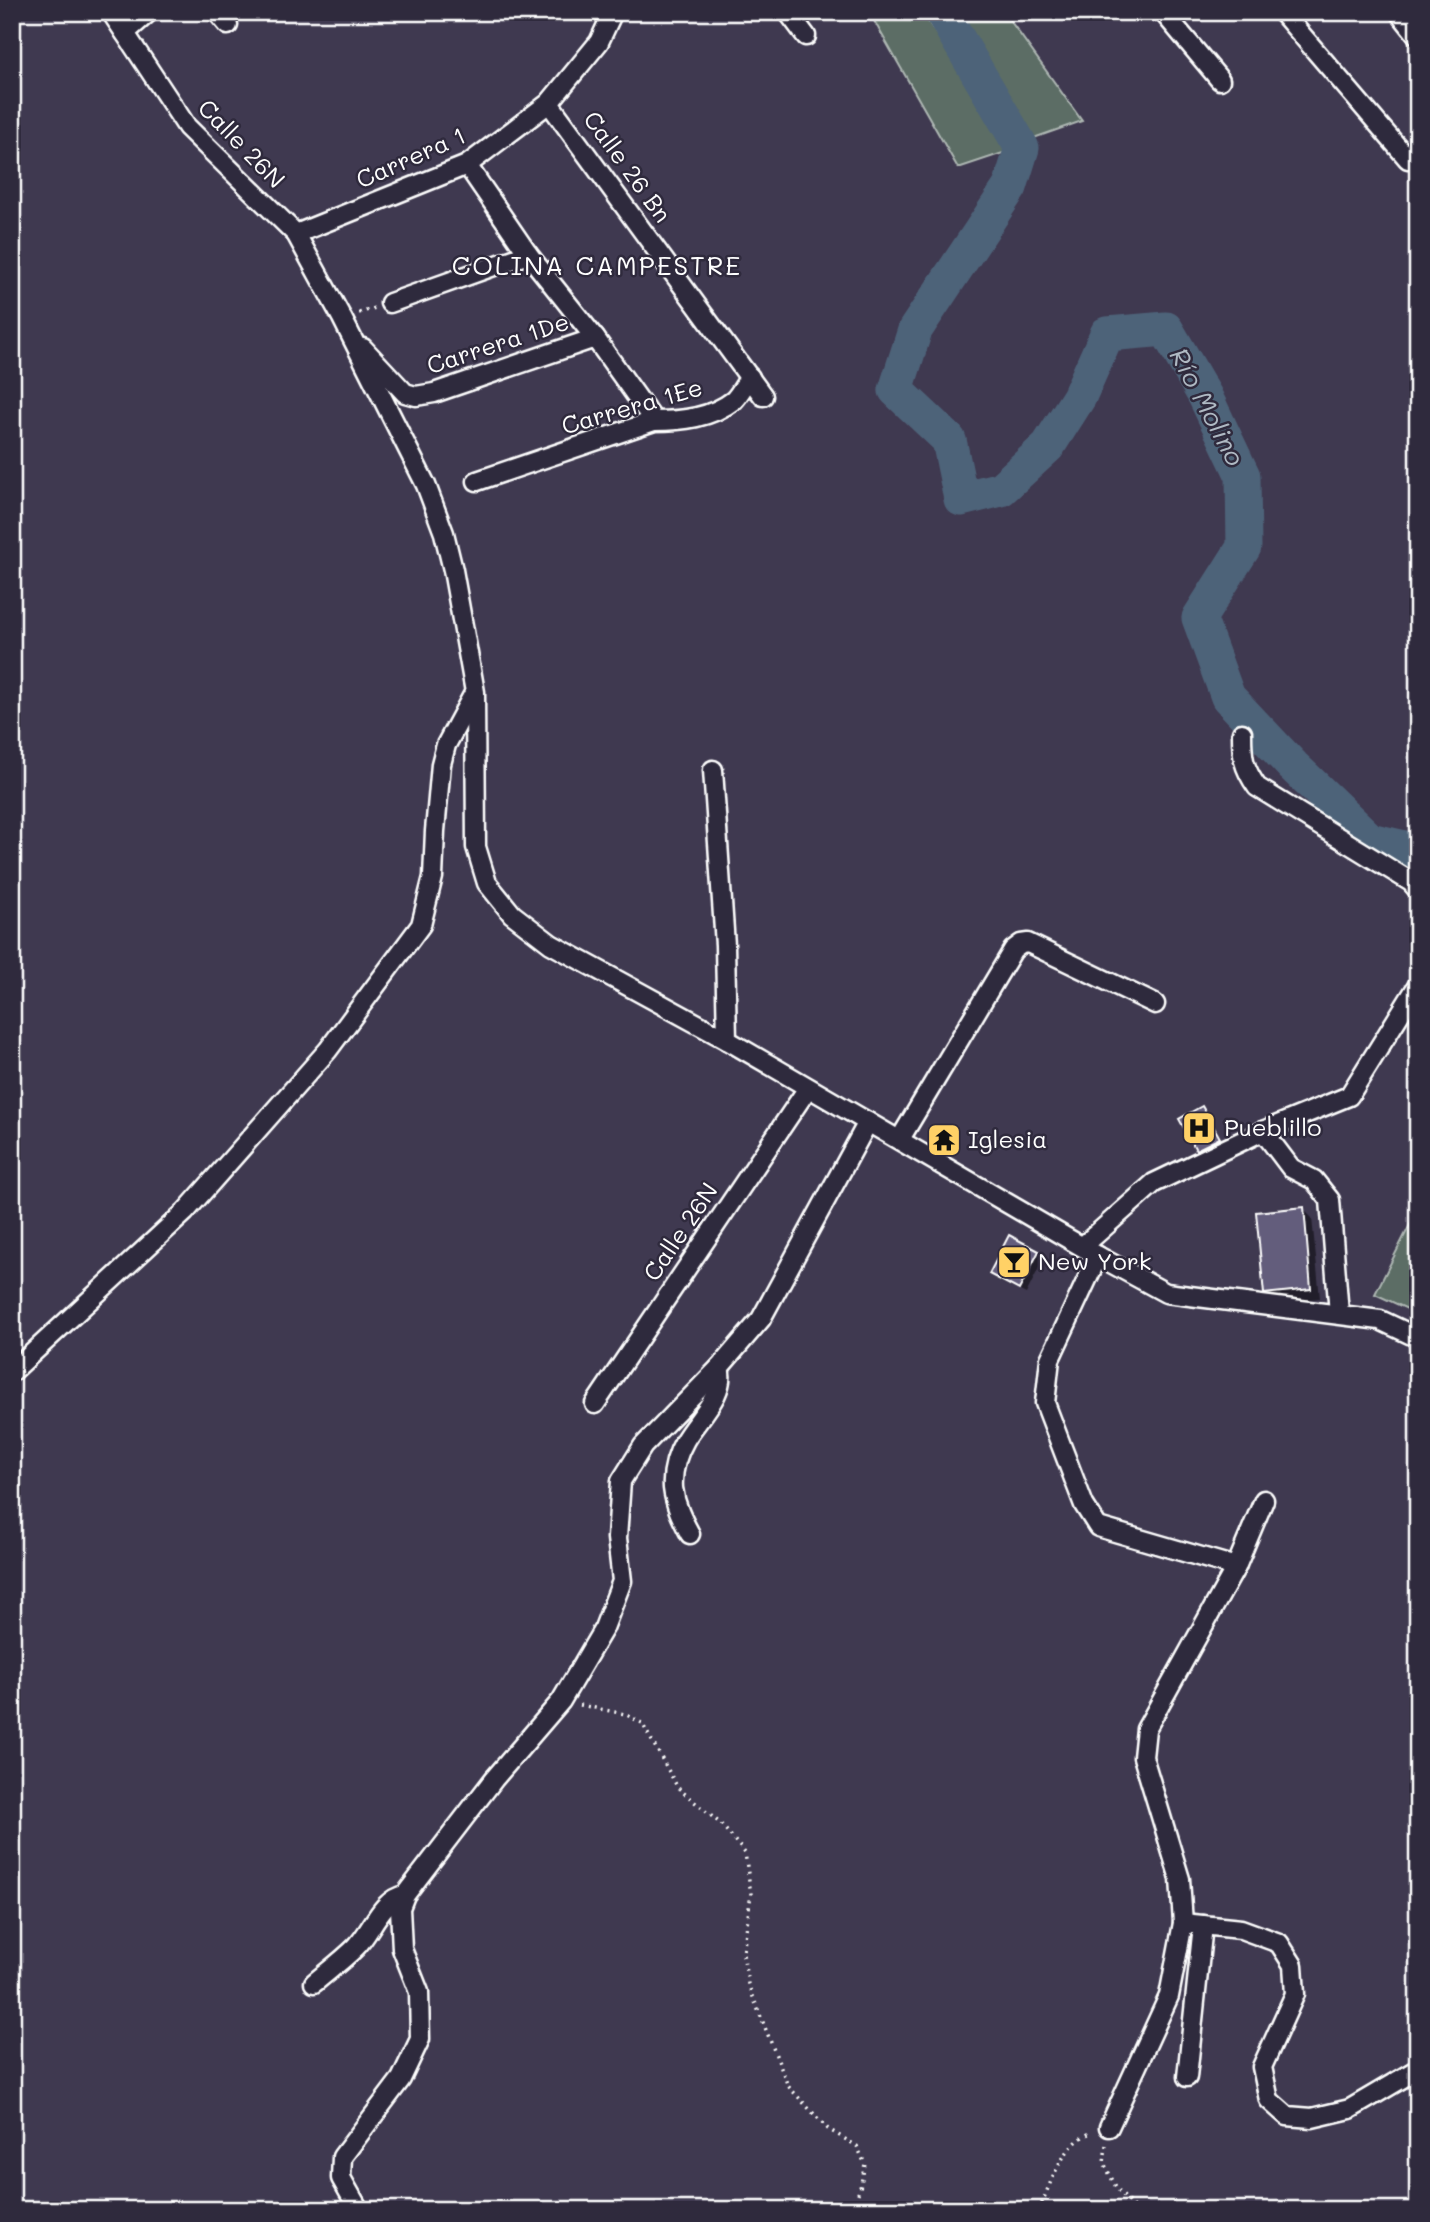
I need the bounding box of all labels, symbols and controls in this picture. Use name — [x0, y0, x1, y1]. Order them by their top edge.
street label: Calle 26N — [192, 92, 292, 194]
street label: Calle 26 Bn — [577, 104, 679, 228]
street label: Carrera 1 — [351, 119, 470, 194]
district label: COLINA CAMPESTRE — [452, 248, 742, 282]
street label: Carrera 1De — [422, 305, 573, 380]
water label: Río Molino — [1163, 342, 1253, 471]
street label: Carrera 1Ee — [558, 371, 706, 440]
hospital icon: Pueblillo — [1180, 1109, 1218, 1147]
place label: Pueblillo — [1224, 1111, 1322, 1142]
temple icon: Iglesia — [925, 1121, 963, 1159]
place label: Iglesia — [968, 1123, 1047, 1154]
street label: Calle 26N — [636, 1176, 724, 1286]
bar icon: New York — [995, 1243, 1033, 1281]
place label: New York — [1038, 1245, 1152, 1276]

